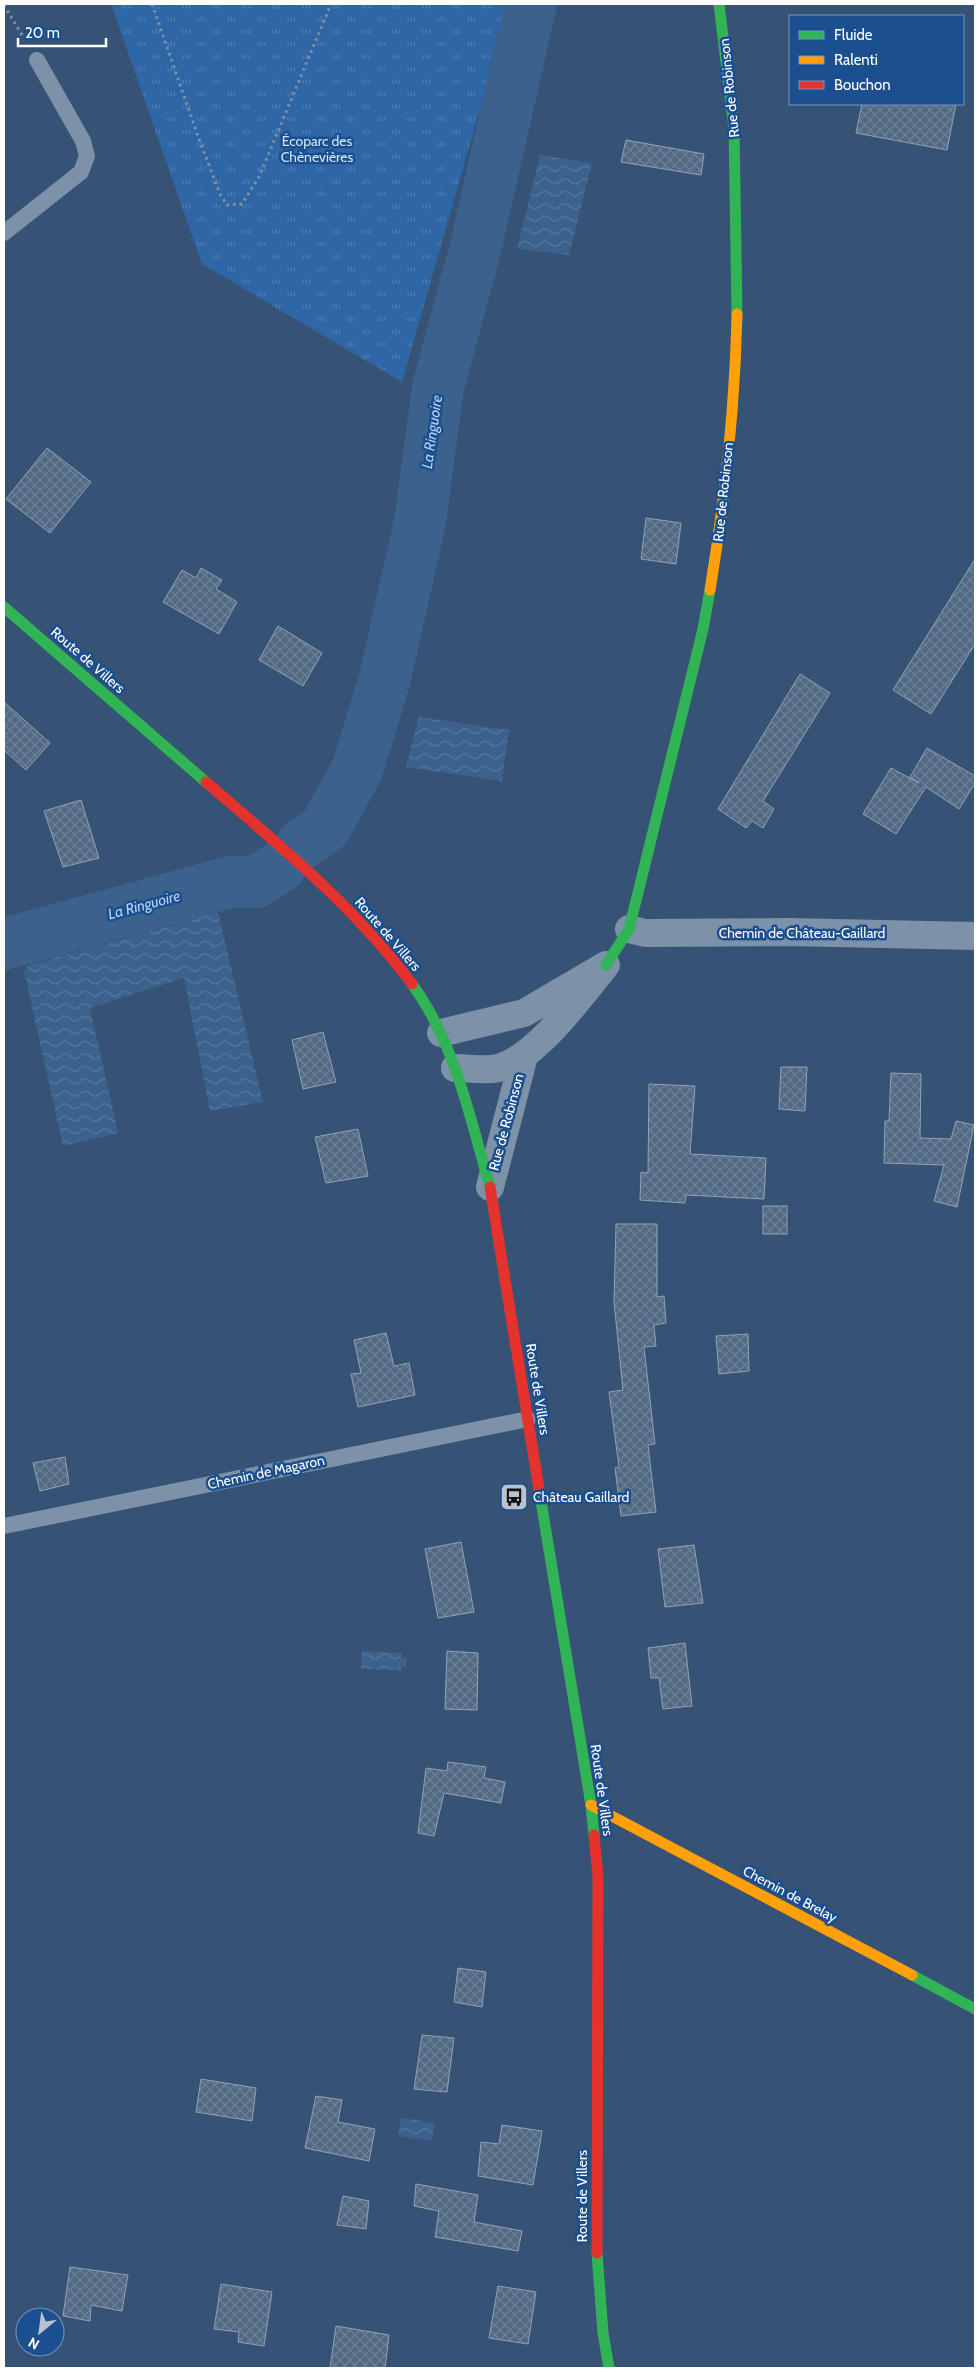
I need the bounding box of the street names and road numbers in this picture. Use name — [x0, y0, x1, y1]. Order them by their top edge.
street label: Rue de Robinson — [715, 37, 743, 139]
street label: Rue de Robinson — [709, 441, 737, 543]
street label: Route de Villers — [47, 623, 129, 697]
street label: Route de Villers — [351, 893, 425, 975]
street label: Chemin de Château-Gaillard — [719, 924, 885, 942]
street label: Rue de Robinson — [484, 1071, 528, 1173]
street label: Route de Villers — [522, 1342, 554, 1436]
street label: Chemin de Magaron — [206, 1451, 326, 1493]
street label: Route de Villers — [587, 1743, 617, 1837]
street label: Chemin de Brelay — [740, 1862, 840, 1926]
street label: Route de Villers — [573, 2150, 591, 2242]

